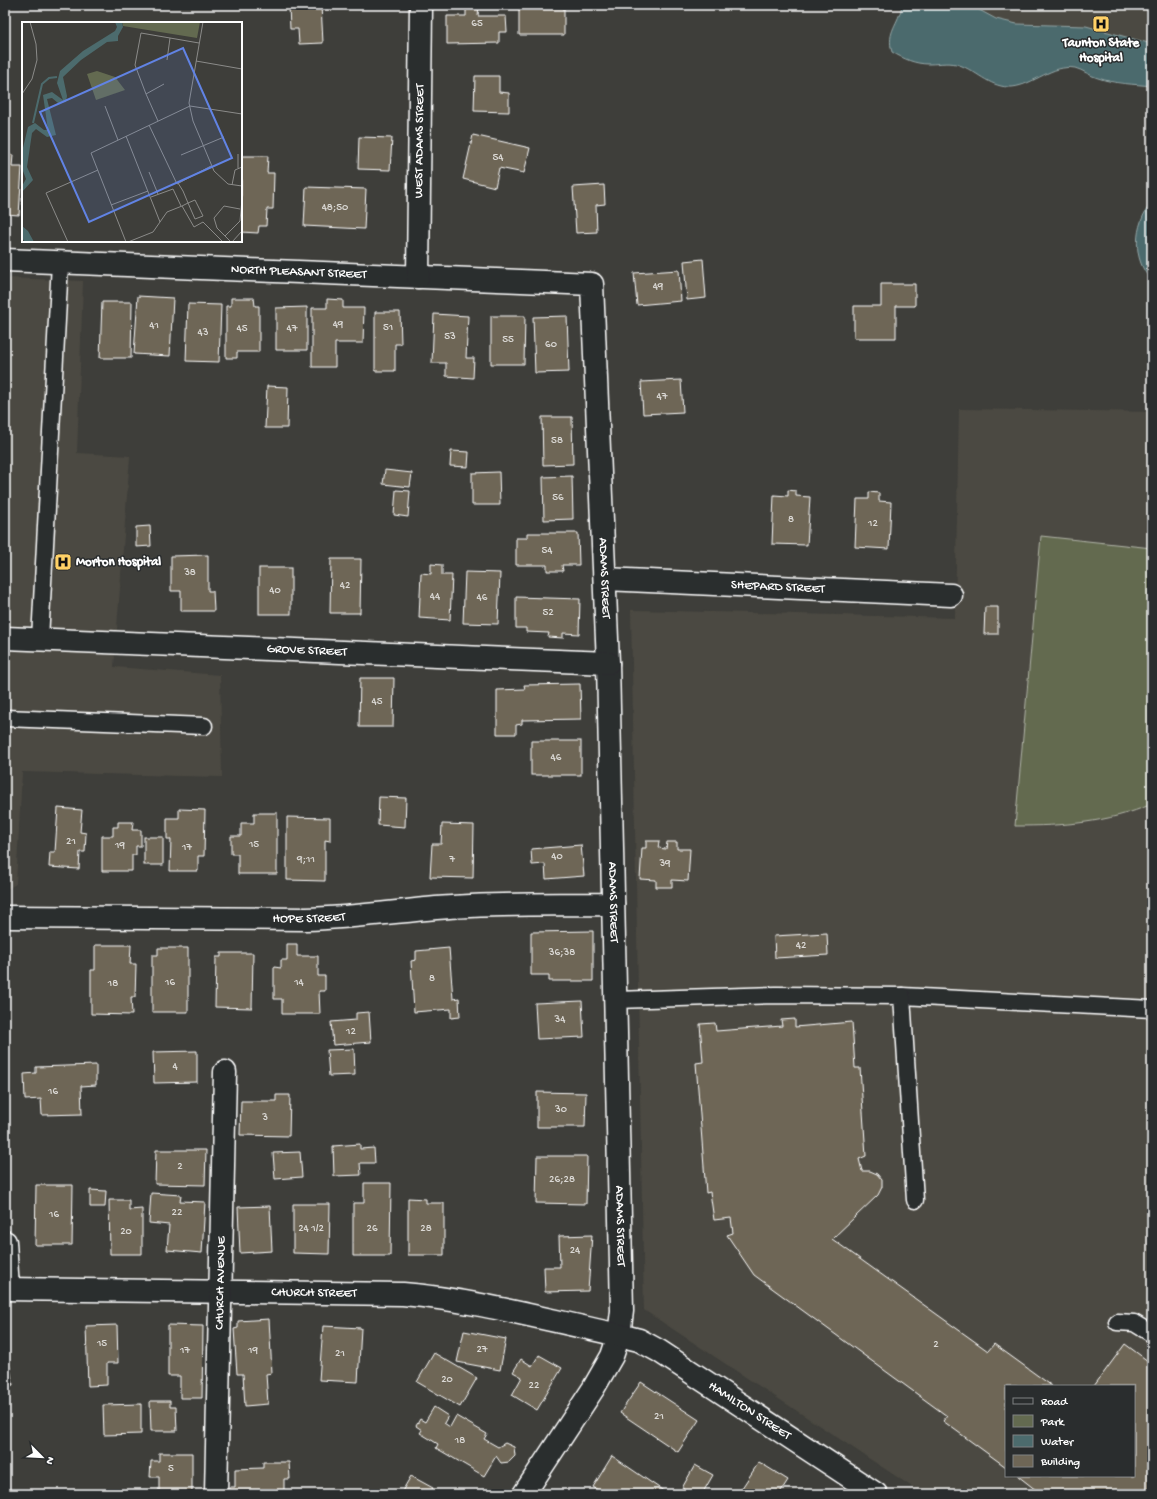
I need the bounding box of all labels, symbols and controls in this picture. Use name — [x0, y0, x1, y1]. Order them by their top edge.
hospital icon: Taunton State Hospital — [1091, 14, 1111, 34]
house number: 65 — [471, 18, 483, 30]
inset map — [22, 22, 242, 242]
place label: Taunton State Hospital — [1062, 36, 1140, 67]
street label: WEST ADAMS STREET — [411, 83, 428, 198]
house number: 54 — [493, 152, 504, 164]
house number: 48;50 — [322, 202, 348, 214]
street label: NORTH PLEASANT STREET — [231, 262, 368, 282]
house number: 49 — [653, 281, 664, 293]
house number: 49 — [333, 319, 344, 331]
house number: 41 — [149, 320, 159, 332]
house number: 51 — [383, 322, 393, 334]
house number: 45 — [237, 323, 248, 335]
house number: 47 — [287, 323, 298, 335]
house number: 43 — [198, 327, 209, 339]
house number: 53 — [444, 331, 456, 343]
house number: 55 — [502, 334, 514, 346]
house number: 60 — [545, 339, 557, 351]
house number: 47 — [657, 391, 668, 403]
house number: 58 — [551, 435, 563, 447]
house number: 56 — [552, 492, 564, 504]
house number: 8 — [788, 514, 794, 526]
house number: 12 — [867, 518, 879, 530]
street label: ADAMS STREET — [595, 537, 614, 620]
house number: 54 — [542, 545, 553, 557]
hospital icon: Morton Hospital — [53, 552, 73, 572]
place label: Morton Hospital — [76, 555, 161, 571]
house number: 38 — [183, 567, 196, 579]
street label: SHEPARD STREET — [731, 577, 826, 597]
house number: 42 — [340, 580, 351, 592]
house number: 40 — [269, 585, 281, 597]
house number: 44 — [430, 591, 441, 603]
house number: 46 — [477, 592, 488, 604]
house number: 52 — [542, 607, 554, 619]
street label: GROVE STREET — [266, 641, 348, 660]
house number: 45 — [372, 696, 383, 708]
house number: 46 — [551, 752, 562, 764]
house number: 21 — [66, 836, 76, 848]
house number: 15 — [248, 839, 259, 851]
house number: 19 — [114, 840, 125, 852]
house number: 17 — [181, 842, 192, 854]
house number: 40 — [551, 851, 563, 863]
house number: 9;11 — [296, 854, 315, 866]
house number: 7 — [448, 854, 455, 866]
house number: 39 — [658, 858, 671, 870]
street label: ADAMS STREET — [605, 861, 622, 944]
street label: HOPE STREET — [273, 909, 347, 927]
house number: 42 — [796, 940, 807, 952]
house number: 36;38 — [548, 947, 575, 959]
house number: 8 — [429, 973, 435, 985]
house number: 16 — [164, 977, 175, 989]
house number: 14 — [293, 977, 305, 989]
house number: 18 — [107, 978, 118, 990]
house number: 34 — [554, 1014, 566, 1026]
house number: 12 — [345, 1026, 357, 1038]
house number: 4 — [172, 1061, 178, 1073]
house number: 16 — [47, 1086, 58, 1098]
house number: 30 — [554, 1104, 567, 1116]
house number: 3 — [261, 1112, 268, 1124]
house number: 2 — [177, 1161, 183, 1173]
house number: 26;28 — [549, 1174, 575, 1186]
street label: ADAMS STREET — [612, 1185, 629, 1268]
house number: 22 — [172, 1207, 183, 1219]
house number: 16 — [48, 1209, 59, 1221]
house number: 24 1/2 — [298, 1223, 324, 1235]
house number: 26 — [367, 1223, 378, 1235]
house number: 28 — [420, 1223, 432, 1235]
house number: 20 — [120, 1226, 132, 1238]
street label: CHURCH AVENUE — [212, 1235, 229, 1330]
house number: 24 — [570, 1245, 581, 1257]
street label: CHURCH STREET — [271, 1285, 358, 1301]
house number: 15 — [96, 1338, 107, 1350]
house number: 2 — [933, 1339, 939, 1351]
house number: 27 — [476, 1344, 488, 1356]
house number: 17 — [179, 1345, 190, 1357]
house number: 19 — [247, 1345, 258, 1357]
house number: 21 — [335, 1348, 345, 1360]
house number: 20 — [441, 1374, 453, 1386]
street label: HAMILTON STREET — [706, 1378, 794, 1444]
house number: 22 — [529, 1380, 540, 1392]
legend — [1005, 1385, 1135, 1477]
text: Road — [1041, 1396, 1068, 1410]
house number: 21 — [654, 1411, 664, 1423]
text: Park — [1040, 1416, 1066, 1430]
house number: 18 — [454, 1435, 465, 1447]
text: Water — [1041, 1436, 1075, 1450]
north arrow — [22, 1437, 62, 1477]
text: N — [42, 1455, 56, 1466]
text: Building — [1040, 1456, 1080, 1470]
house number: 5 — [168, 1463, 174, 1475]

